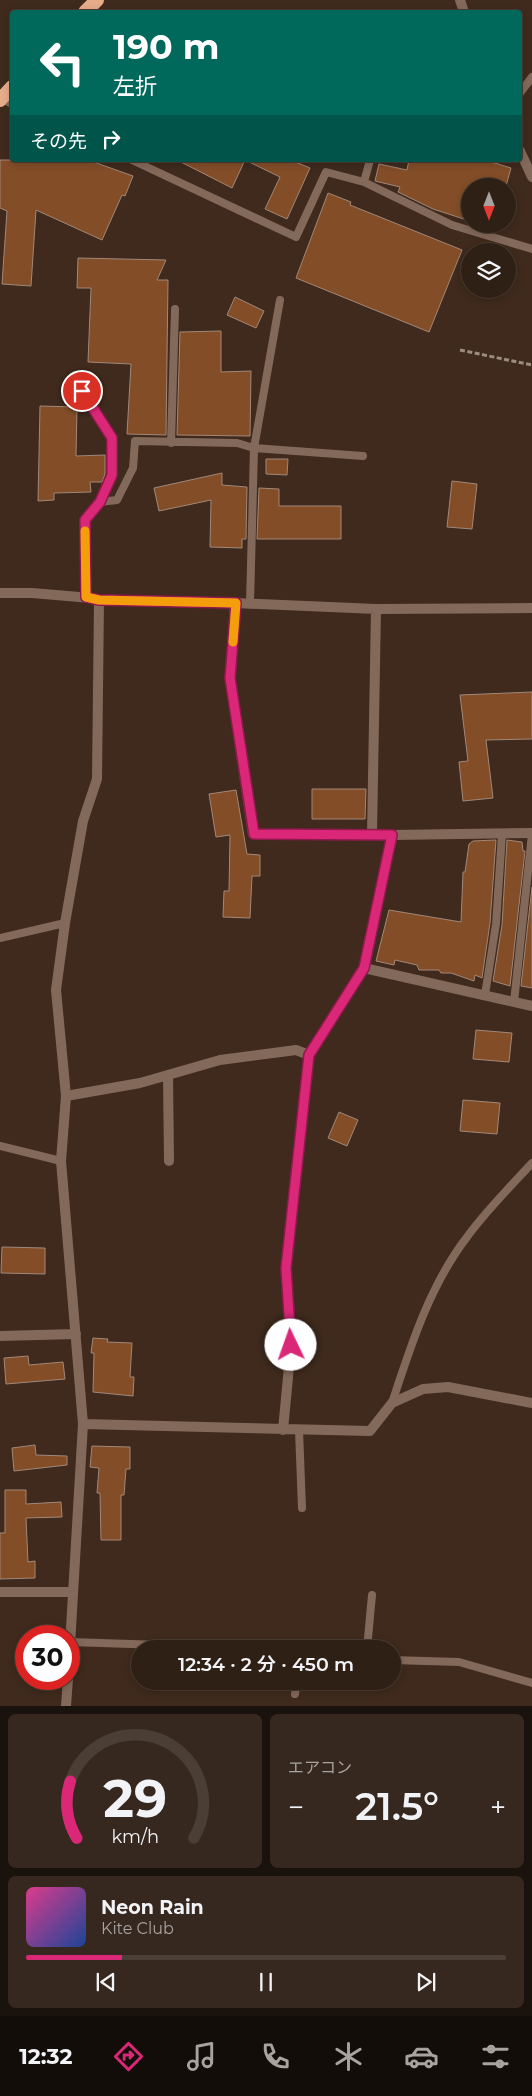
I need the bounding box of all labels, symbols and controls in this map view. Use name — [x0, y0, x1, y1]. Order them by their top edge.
text: 190 m — [113, 25, 219, 68]
icon: left — [30, 30, 95, 95]
text: 左折 — [113, 73, 157, 100]
icon: right — [97, 125, 125, 153]
text: その先 — [30, 130, 87, 153]
north arrow — [461, 178, 516, 232]
map controls — [461, 178, 516, 298]
button: layers — [461, 243, 516, 298]
pin — [61, 370, 103, 412]
icon: arrive — [68, 377, 96, 405]
position arrow — [264, 1318, 316, 1370]
speed limit sign: 30 — [15, 1625, 80, 1690]
text: 12:34 · 2 分 · 450 m — [178, 1653, 354, 1676]
text: エアコン — [288, 1758, 352, 1777]
text: 29 — [103, 1767, 167, 1830]
text: 21.5° — [355, 1783, 439, 1830]
text: − — [288, 1790, 304, 1824]
text: + — [490, 1790, 506, 1824]
text: km/h — [111, 1826, 159, 1847]
text: Neon Rain — [101, 1896, 204, 1919]
text: Kite Club — [101, 1919, 174, 1938]
icon: previous — [92, 1968, 120, 1996]
icon: pause — [252, 1968, 280, 1996]
icon: next — [412, 1968, 440, 1996]
icon: directions — [111, 2039, 146, 2074]
icon: music — [184, 2039, 219, 2074]
icon: phone — [258, 2039, 293, 2074]
icon: climate — [331, 2039, 366, 2074]
icon: car — [404, 2039, 439, 2074]
icon: filters — [478, 2039, 513, 2074]
text: 12:32 — [19, 2043, 72, 2070]

